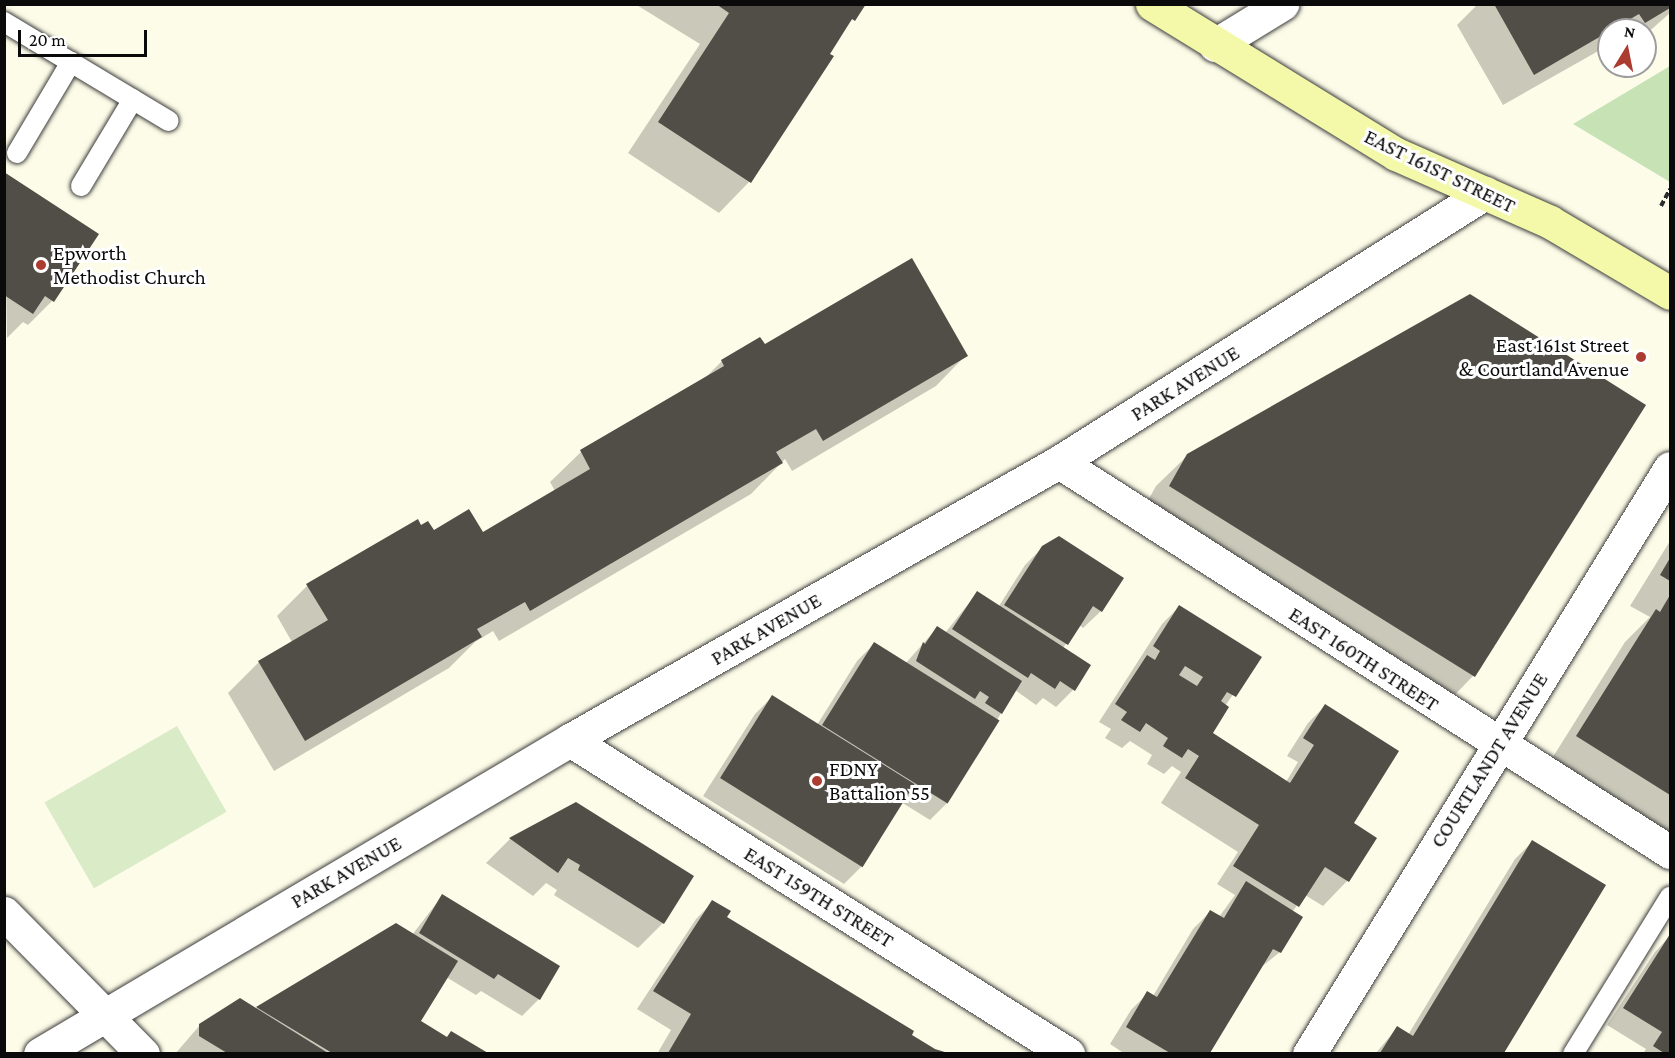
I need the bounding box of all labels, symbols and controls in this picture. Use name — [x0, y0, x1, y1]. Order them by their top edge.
scale bar — [21, 18, 150, 56]
north arrow — [1597, 18, 1657, 78]
text: N — [1623, 22, 1637, 41]
text: 20 m — [29, 30, 66, 50]
street label: EAST 161ST STREET — [1360, 124, 1520, 218]
place label: Epworth Methodist Church — [53, 240, 206, 290]
marker: Epworth Methodist Church — [34, 258, 48, 272]
place label: East 161st Street & Courtland Avenue — [1459, 332, 1629, 382]
street label: PARK AVENUE — [1126, 340, 1244, 426]
marker: East 161st Street & Courtland Avenue — [1634, 350, 1648, 364]
street label: PARK AVENUE — [706, 587, 826, 671]
street label: EAST 160TH STREET — [1284, 601, 1444, 717]
street label: COURTLANDT AVENUE — [1425, 668, 1553, 852]
place label: FDNY Battalion 55 — [829, 756, 930, 806]
marker: FDNY Battalion 55 — [810, 774, 824, 788]
street label: PARK AVENUE — [286, 830, 406, 914]
street label: EAST 159TH STREET — [740, 841, 898, 953]

